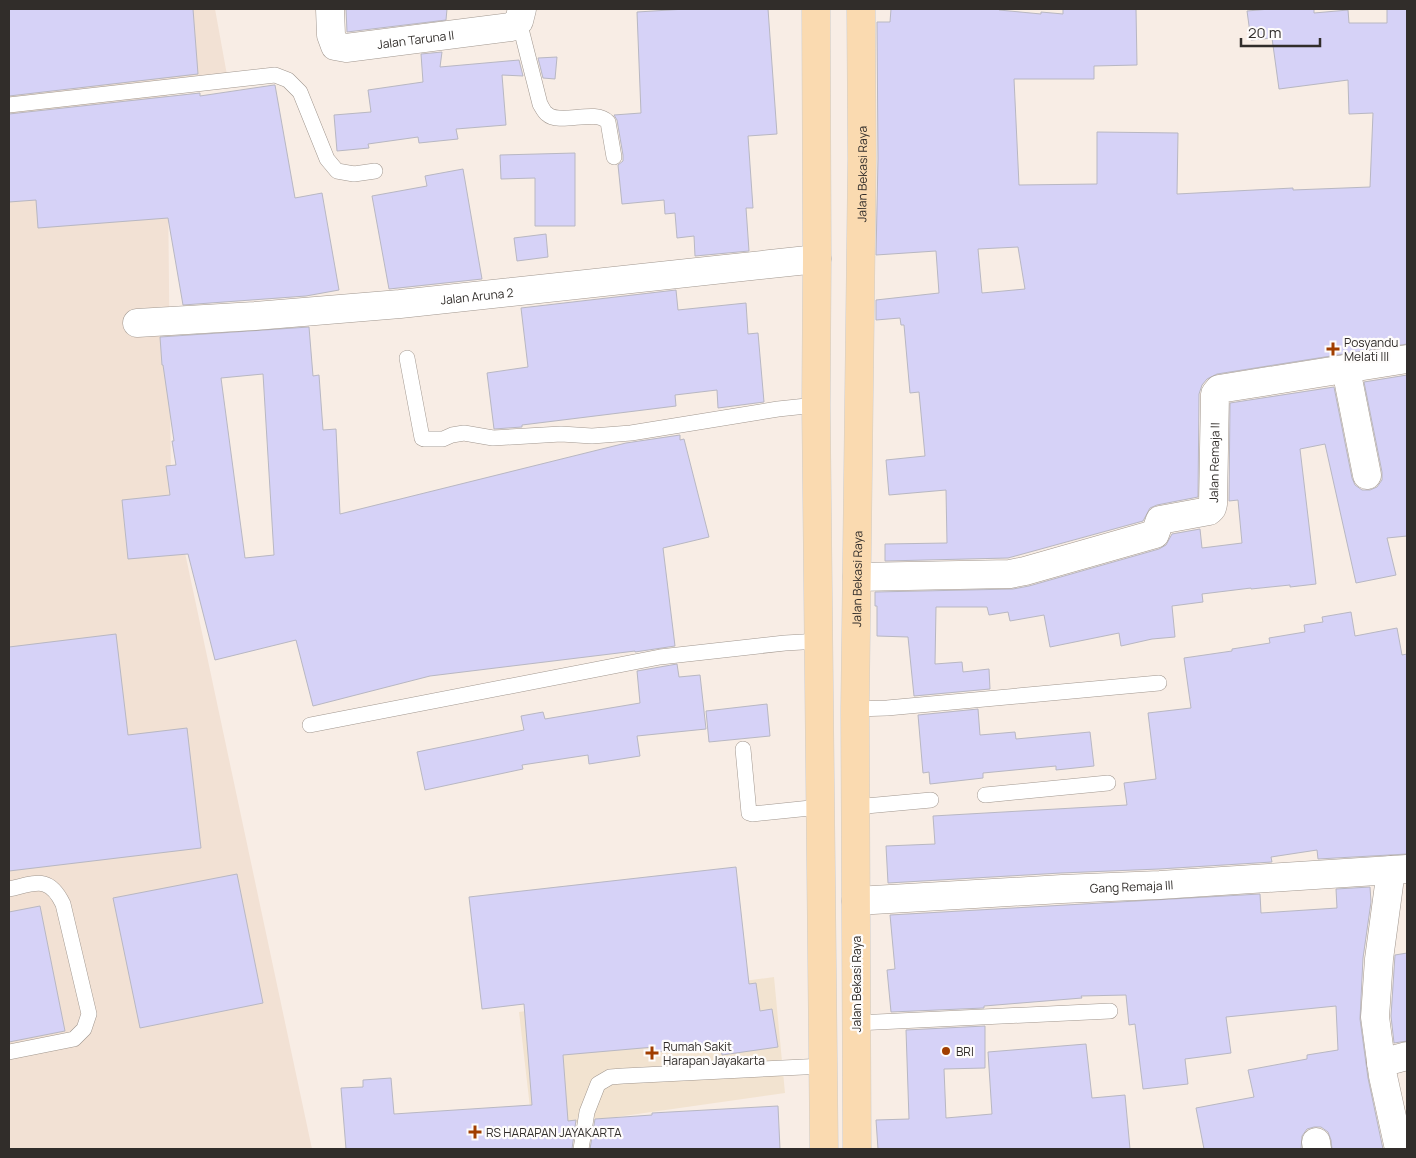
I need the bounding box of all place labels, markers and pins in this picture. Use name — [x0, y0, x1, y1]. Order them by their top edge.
place label: Posyandu Melati III — [1344, 334, 1398, 365]
marker: Posyandu Melati III — [1326, 342, 1340, 356]
place label: Rumah Sakit Harapan Jayakarta — [663, 1038, 765, 1069]
place label: BRI — [956, 1043, 974, 1060]
marker: BRI — [940, 1045, 952, 1057]
marker: Rumah Sakit Harapan Jayakarta — [645, 1046, 659, 1060]
place label: RS HARAPAN JAYAKARTA — [486, 1124, 622, 1141]
marker: RS HARAPAN JAYAKARTA — [468, 1125, 482, 1139]

